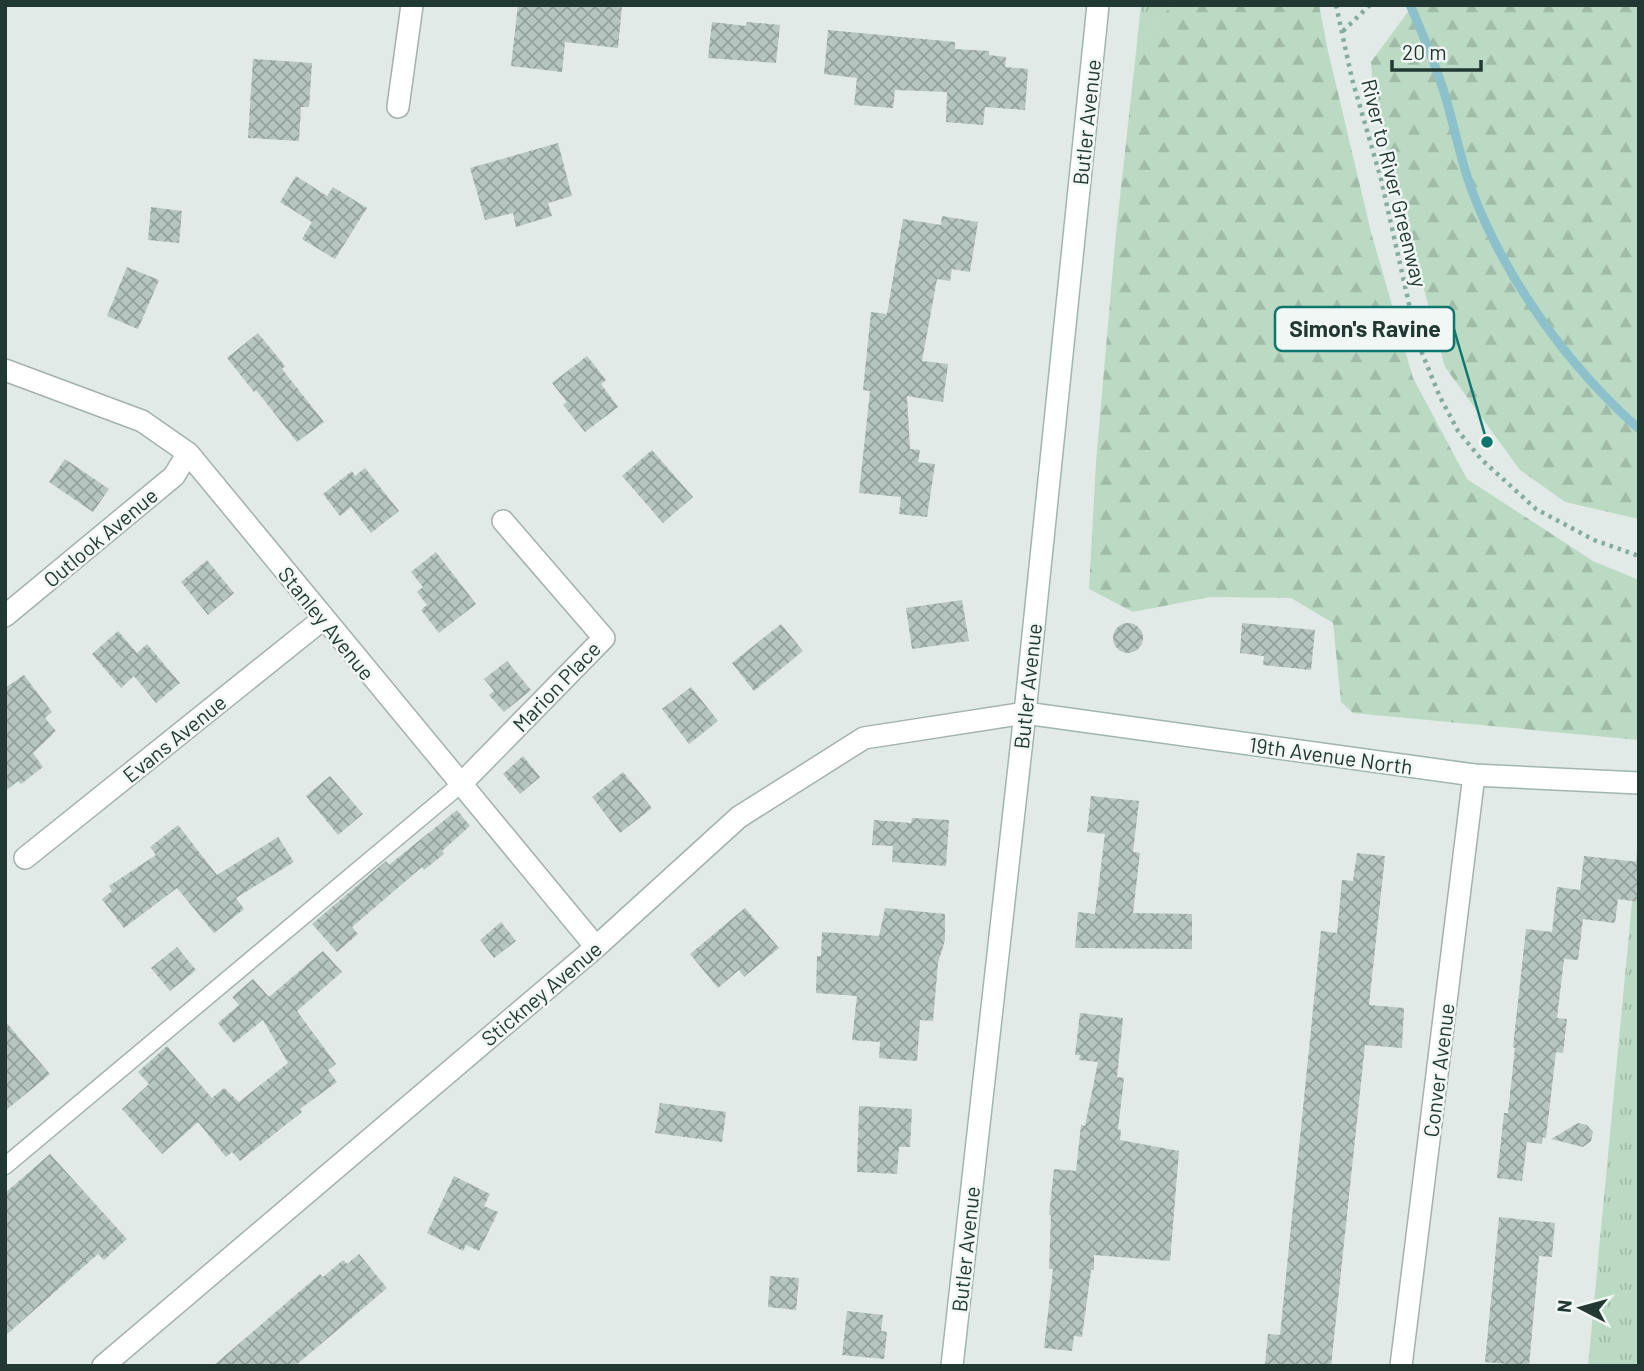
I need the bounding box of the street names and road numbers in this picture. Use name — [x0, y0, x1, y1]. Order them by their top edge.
street label: Butler Avenue — [1067, 58, 1105, 186]
street label: River to River Greenway — [1357, 76, 1433, 290]
street label: Outlook Avenue — [38, 482, 162, 592]
street label: Stanley Avenue — [274, 561, 380, 685]
street label: Butler Avenue — [1008, 622, 1046, 750]
street label: Marion Place — [507, 636, 605, 736]
street label: Evans Avenue — [117, 689, 231, 787]
street label: 19th Avenue North — [1248, 731, 1414, 779]
street label: Stickney Avenue — [476, 935, 606, 1051]
street label: Conver Avenue — [1417, 1002, 1459, 1138]
street label: Butler Avenue — [946, 1185, 984, 1313]

